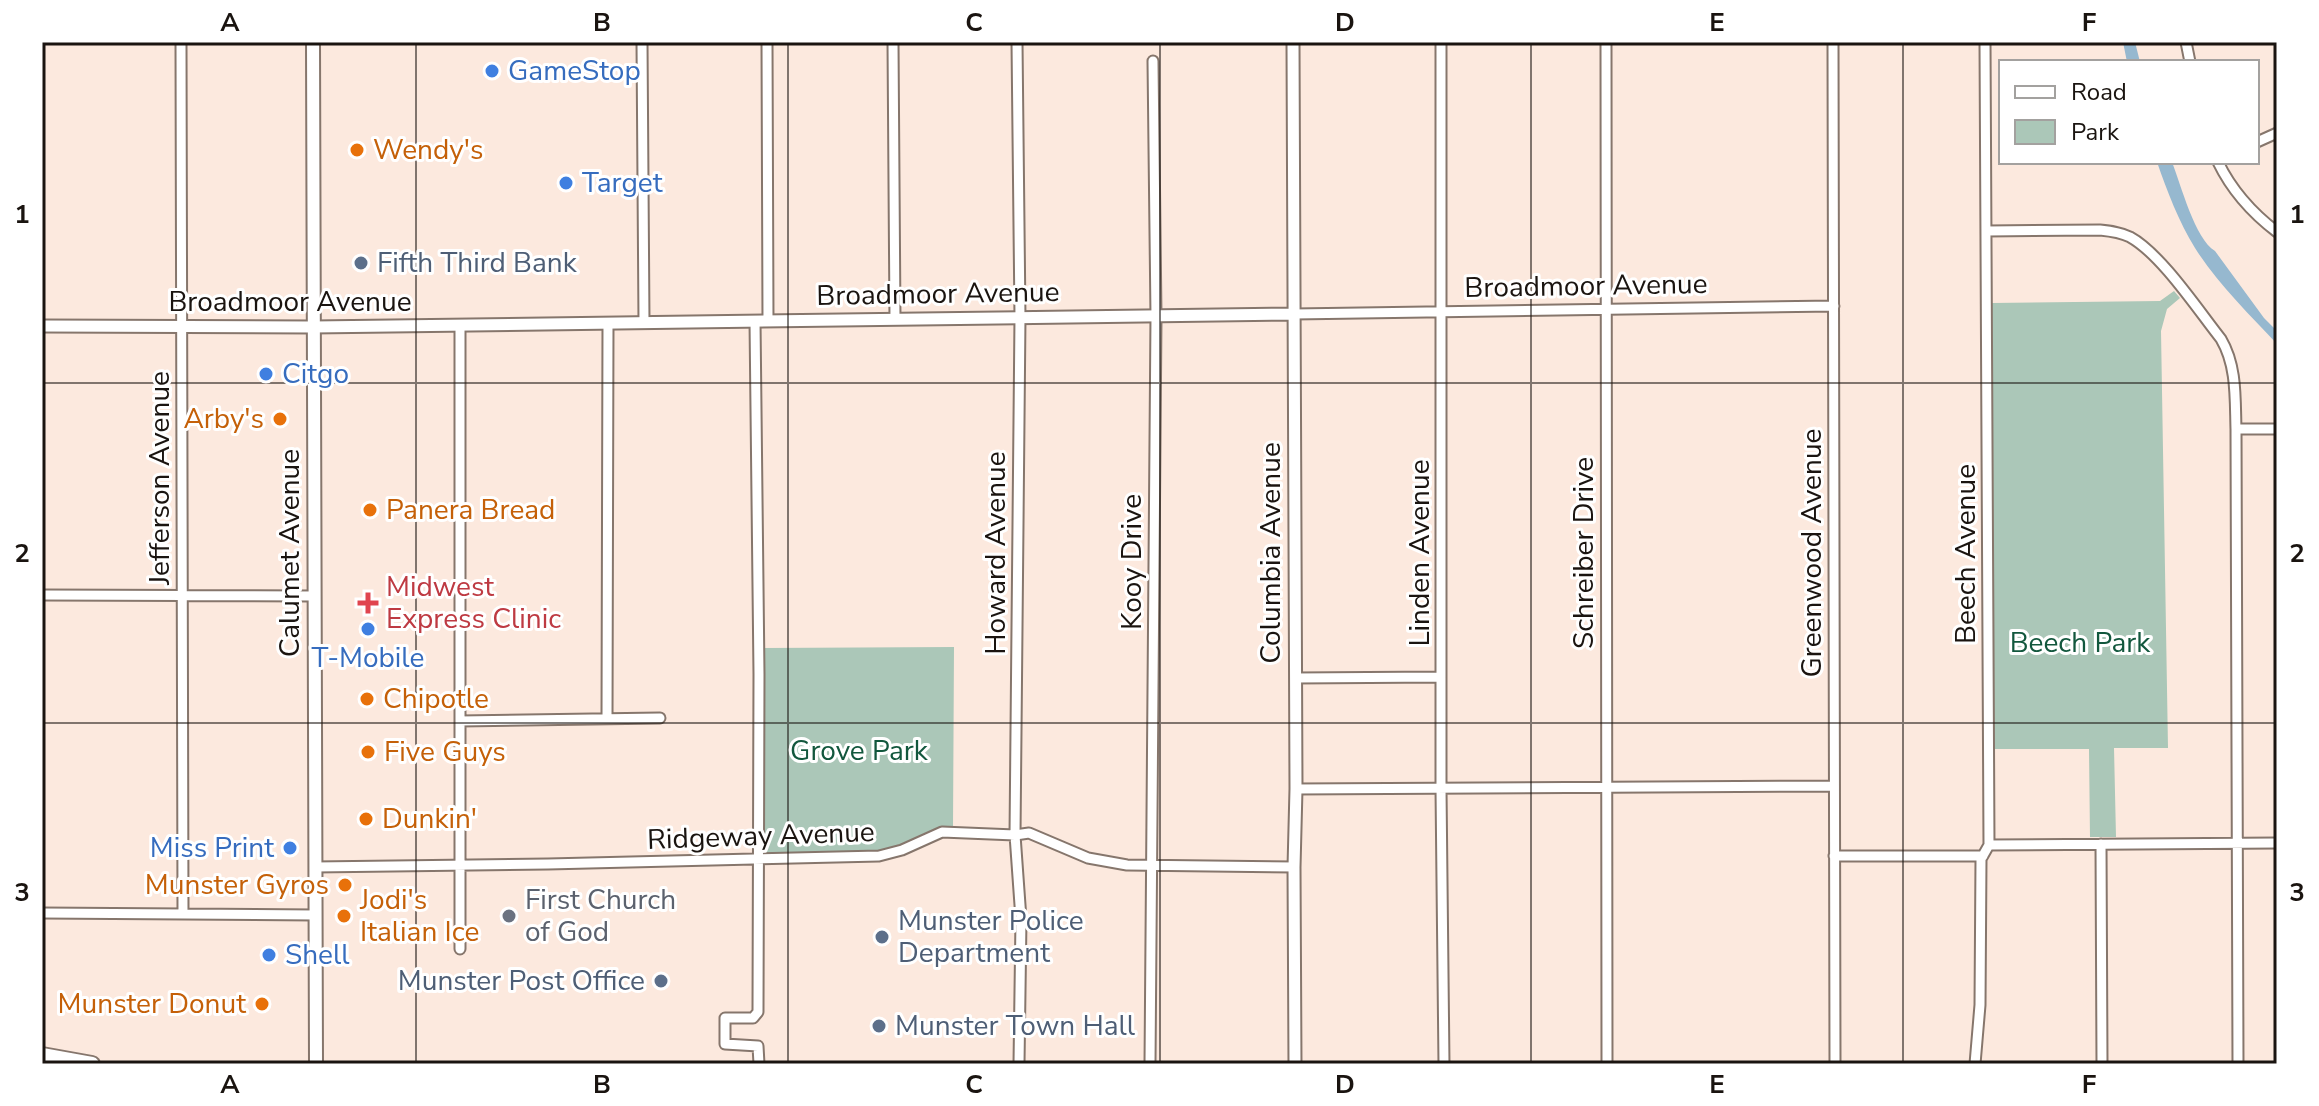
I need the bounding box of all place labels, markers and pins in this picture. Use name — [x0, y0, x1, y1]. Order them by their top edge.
place label: GameStop — [508, 52, 641, 90]
marker: GameStop — [483, 62, 501, 80]
place label: Wendy's — [373, 131, 483, 169]
marker: Wendy's — [348, 141, 366, 159]
place label: Target — [582, 164, 663, 202]
marker: Target — [557, 174, 575, 192]
place label: Fifth Third Bank — [377, 244, 578, 282]
marker: Fifth Third Bank — [352, 254, 370, 272]
place label: Citgo — [282, 355, 349, 393]
marker: Citgo — [257, 365, 275, 383]
place label: Arby's — [183, 400, 264, 438]
marker: Arby's — [271, 410, 289, 428]
place label: Panera Bread — [386, 491, 555, 529]
marker: Panera Bread — [361, 501, 379, 519]
place label: Midwest Express Clinic — [386, 568, 561, 638]
marker: Midwest Express Clinic — [357, 592, 379, 614]
marker: T-Mobile — [359, 620, 377, 638]
place label: T-Mobile — [312, 639, 424, 677]
place label: Chipotle — [383, 680, 489, 718]
marker: Chipotle — [358, 690, 376, 708]
place label: Five Guys — [384, 733, 506, 771]
marker: Five Guys — [359, 743, 377, 761]
place label: Dunkin' — [382, 800, 477, 838]
marker: Dunkin' — [357, 810, 375, 828]
place label: Miss Print — [150, 829, 274, 867]
marker: Miss Print — [281, 839, 299, 857]
place label: Munster Gyros — [145, 866, 329, 904]
marker: Munster Gyros — [336, 876, 354, 894]
place label: Jodi's Italian Ice — [359, 881, 479, 951]
place label: First Church of God — [525, 881, 676, 951]
place label: Munster Police Department — [898, 902, 1084, 972]
marker: Jodi's Italian Ice — [335, 907, 353, 925]
marker: First Church of God — [500, 907, 518, 925]
marker: Munster Police Department — [873, 928, 891, 946]
place label: Shell — [285, 936, 350, 974]
marker: Shell — [260, 946, 278, 964]
place label: Munster Post Office — [398, 962, 645, 1000]
marker: Munster Post Office — [652, 972, 670, 990]
place label: Munster Donut — [58, 985, 246, 1023]
marker: Munster Donut — [253, 995, 271, 1013]
place label: Munster Town Hall — [895, 1007, 1136, 1045]
marker: Munster Town Hall — [870, 1017, 888, 1035]

